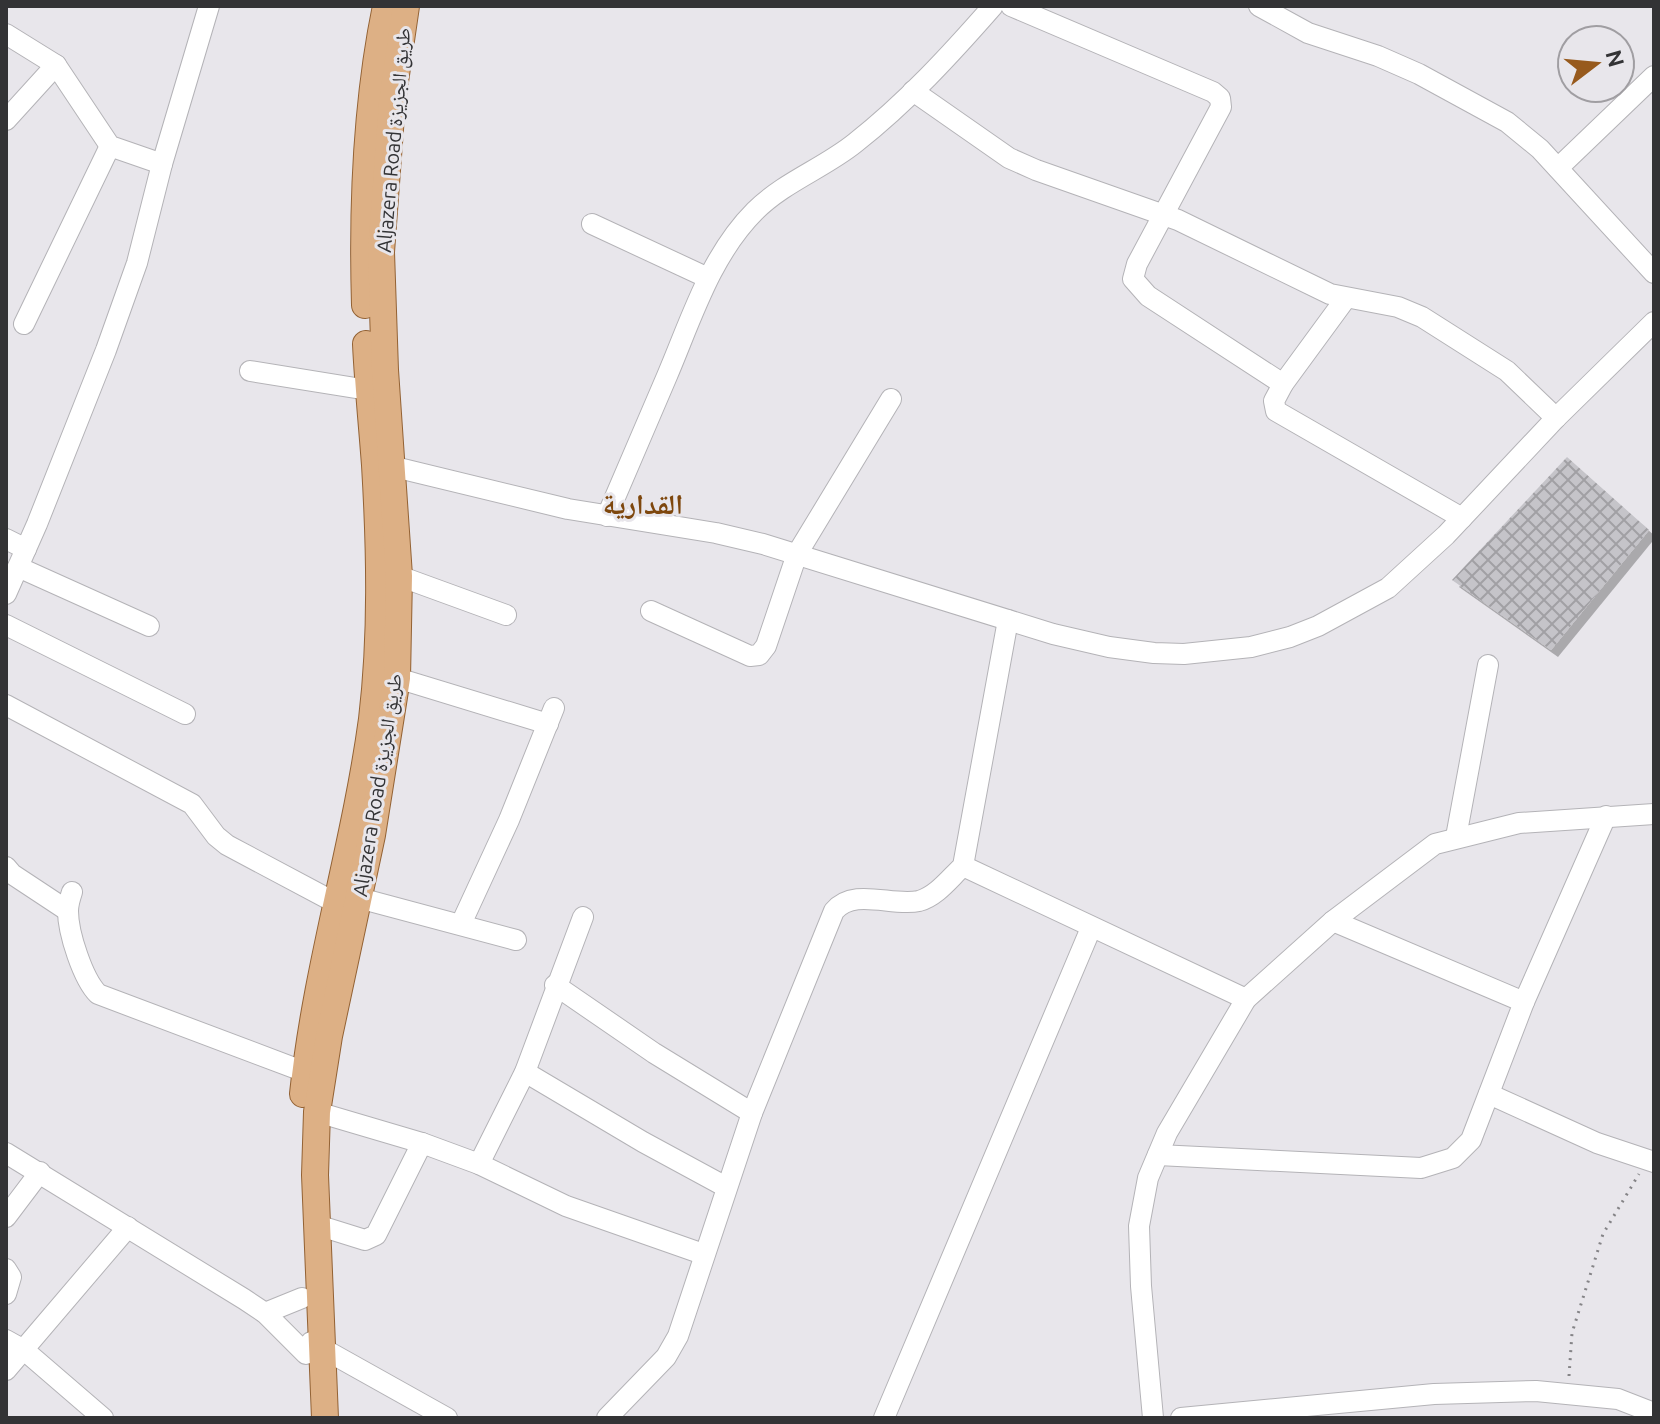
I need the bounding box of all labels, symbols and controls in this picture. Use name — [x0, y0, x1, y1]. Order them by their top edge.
north arrow — [1556, 24, 1636, 104]
street label: Aljazera Road طريق الجزيزة — [372, 27, 415, 253]
text: N — [1601, 47, 1630, 70]
district label: القدارية — [603, 488, 683, 520]
street label: Aljazera Road طريق الجزيزة — [348, 672, 407, 898]

